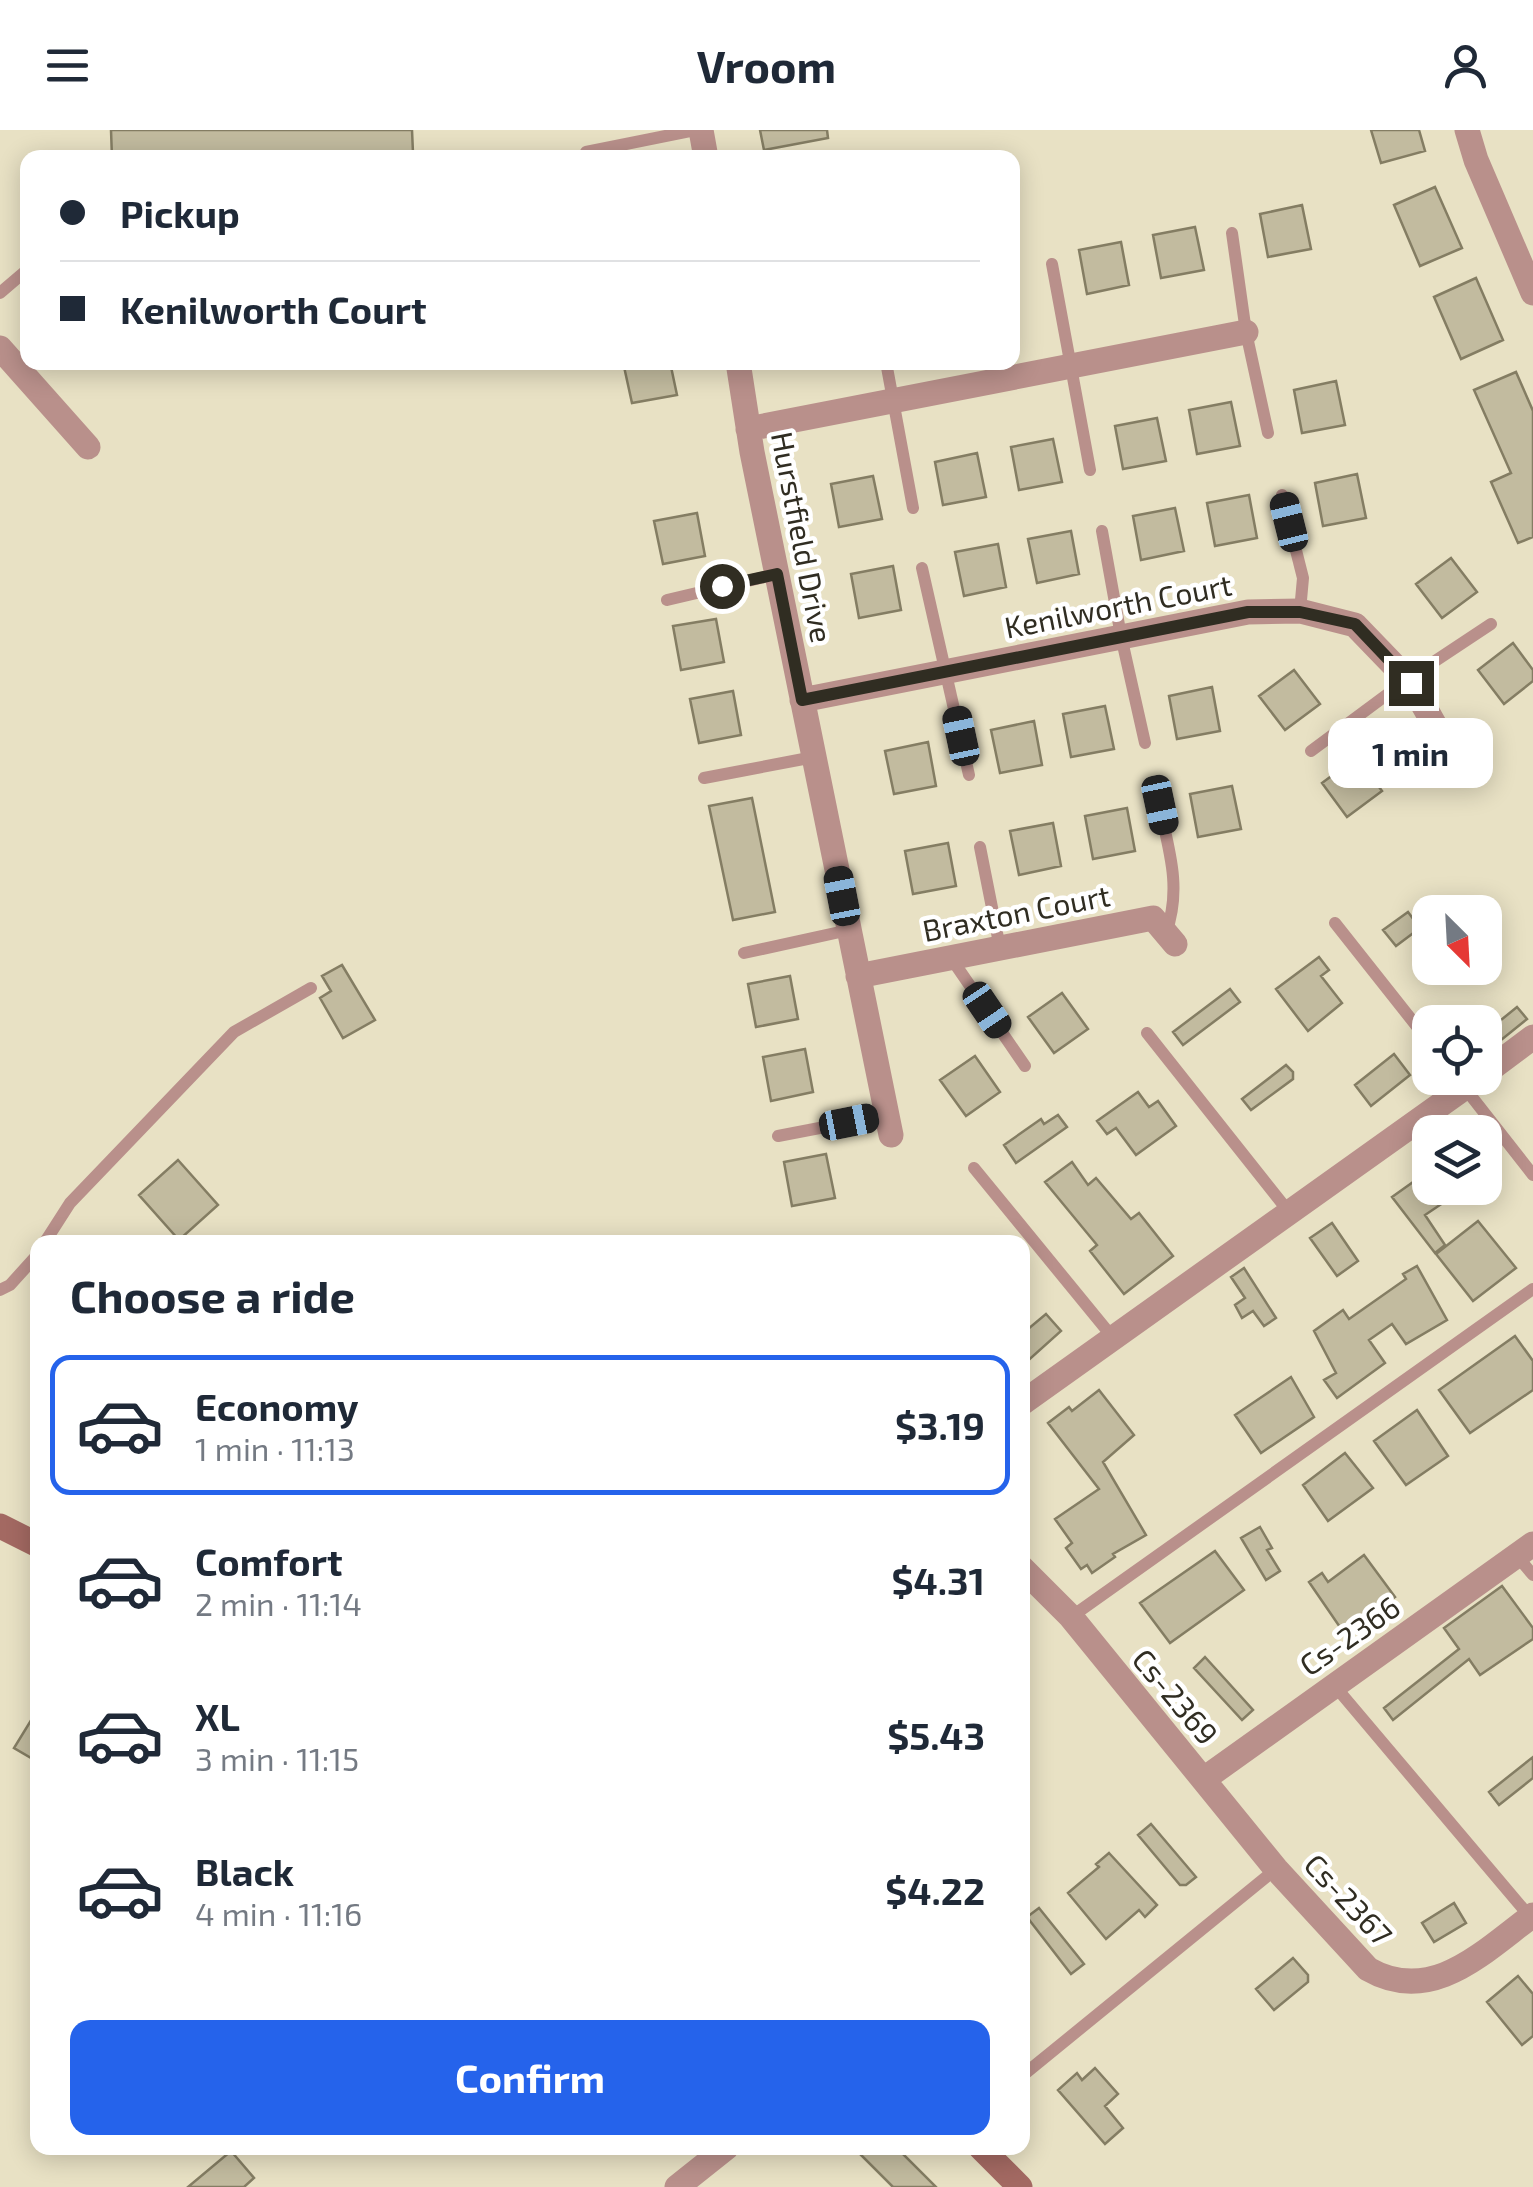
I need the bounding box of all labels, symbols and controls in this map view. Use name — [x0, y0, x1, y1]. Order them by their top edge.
icon: menu — [40, 38, 95, 93]
text: Vroom — [697, 38, 836, 92]
icon: person — [1438, 38, 1493, 93]
text: Pickup — [120, 190, 240, 236]
text: Kenilworth Court — [120, 286, 427, 332]
street label: Hurstfield Drive — [765, 428, 841, 646]
car — [1267, 489, 1311, 555]
route start — [700, 564, 745, 609]
street label: Kenilworth Court — [1001, 565, 1235, 645]
route end — [1389, 661, 1434, 706]
car — [940, 704, 982, 768]
callout: 1 min — [1328, 718, 1494, 788]
text: 1 min — [1372, 734, 1449, 772]
car — [1139, 773, 1181, 837]
car — [822, 864, 862, 928]
street label: Braxton Court — [919, 876, 1113, 948]
north arrow — [1412, 895, 1502, 985]
map controls — [1412, 895, 1502, 1205]
car — [958, 977, 1016, 1043]
button: locate — [1412, 1005, 1502, 1095]
car — [817, 1102, 881, 1142]
button: layers — [1412, 1115, 1502, 1205]
text: Choose a ride — [70, 1268, 355, 1322]
icon: car — [75, 1380, 165, 1470]
text: Economy — [195, 1383, 359, 1429]
text: $3.19 — [895, 1402, 985, 1448]
text: 1 min · 11:13 — [195, 1429, 355, 1467]
icon: car — [75, 1535, 165, 1625]
text: Comfort — [195, 1538, 343, 1584]
text: $4.31 — [892, 1557, 985, 1603]
text: 2 min · 11:14 — [195, 1584, 362, 1622]
street label: Cs-2366 — [1292, 1588, 1406, 1682]
street label: Cs-2369 — [1126, 1641, 1226, 1751]
icon: car — [75, 1690, 165, 1780]
text: XL — [195, 1693, 240, 1739]
text: $5.43 — [887, 1712, 985, 1758]
text: 3 min · 11:15 — [195, 1739, 359, 1777]
icon: car — [75, 1845, 165, 1935]
street label: Cs-2367 — [1298, 1846, 1400, 1952]
text: Black — [195, 1848, 294, 1894]
text: $4.22 — [885, 1867, 985, 1913]
text: 4 min · 11:16 — [195, 1894, 362, 1932]
button: Confirm — [70, 2020, 990, 2135]

